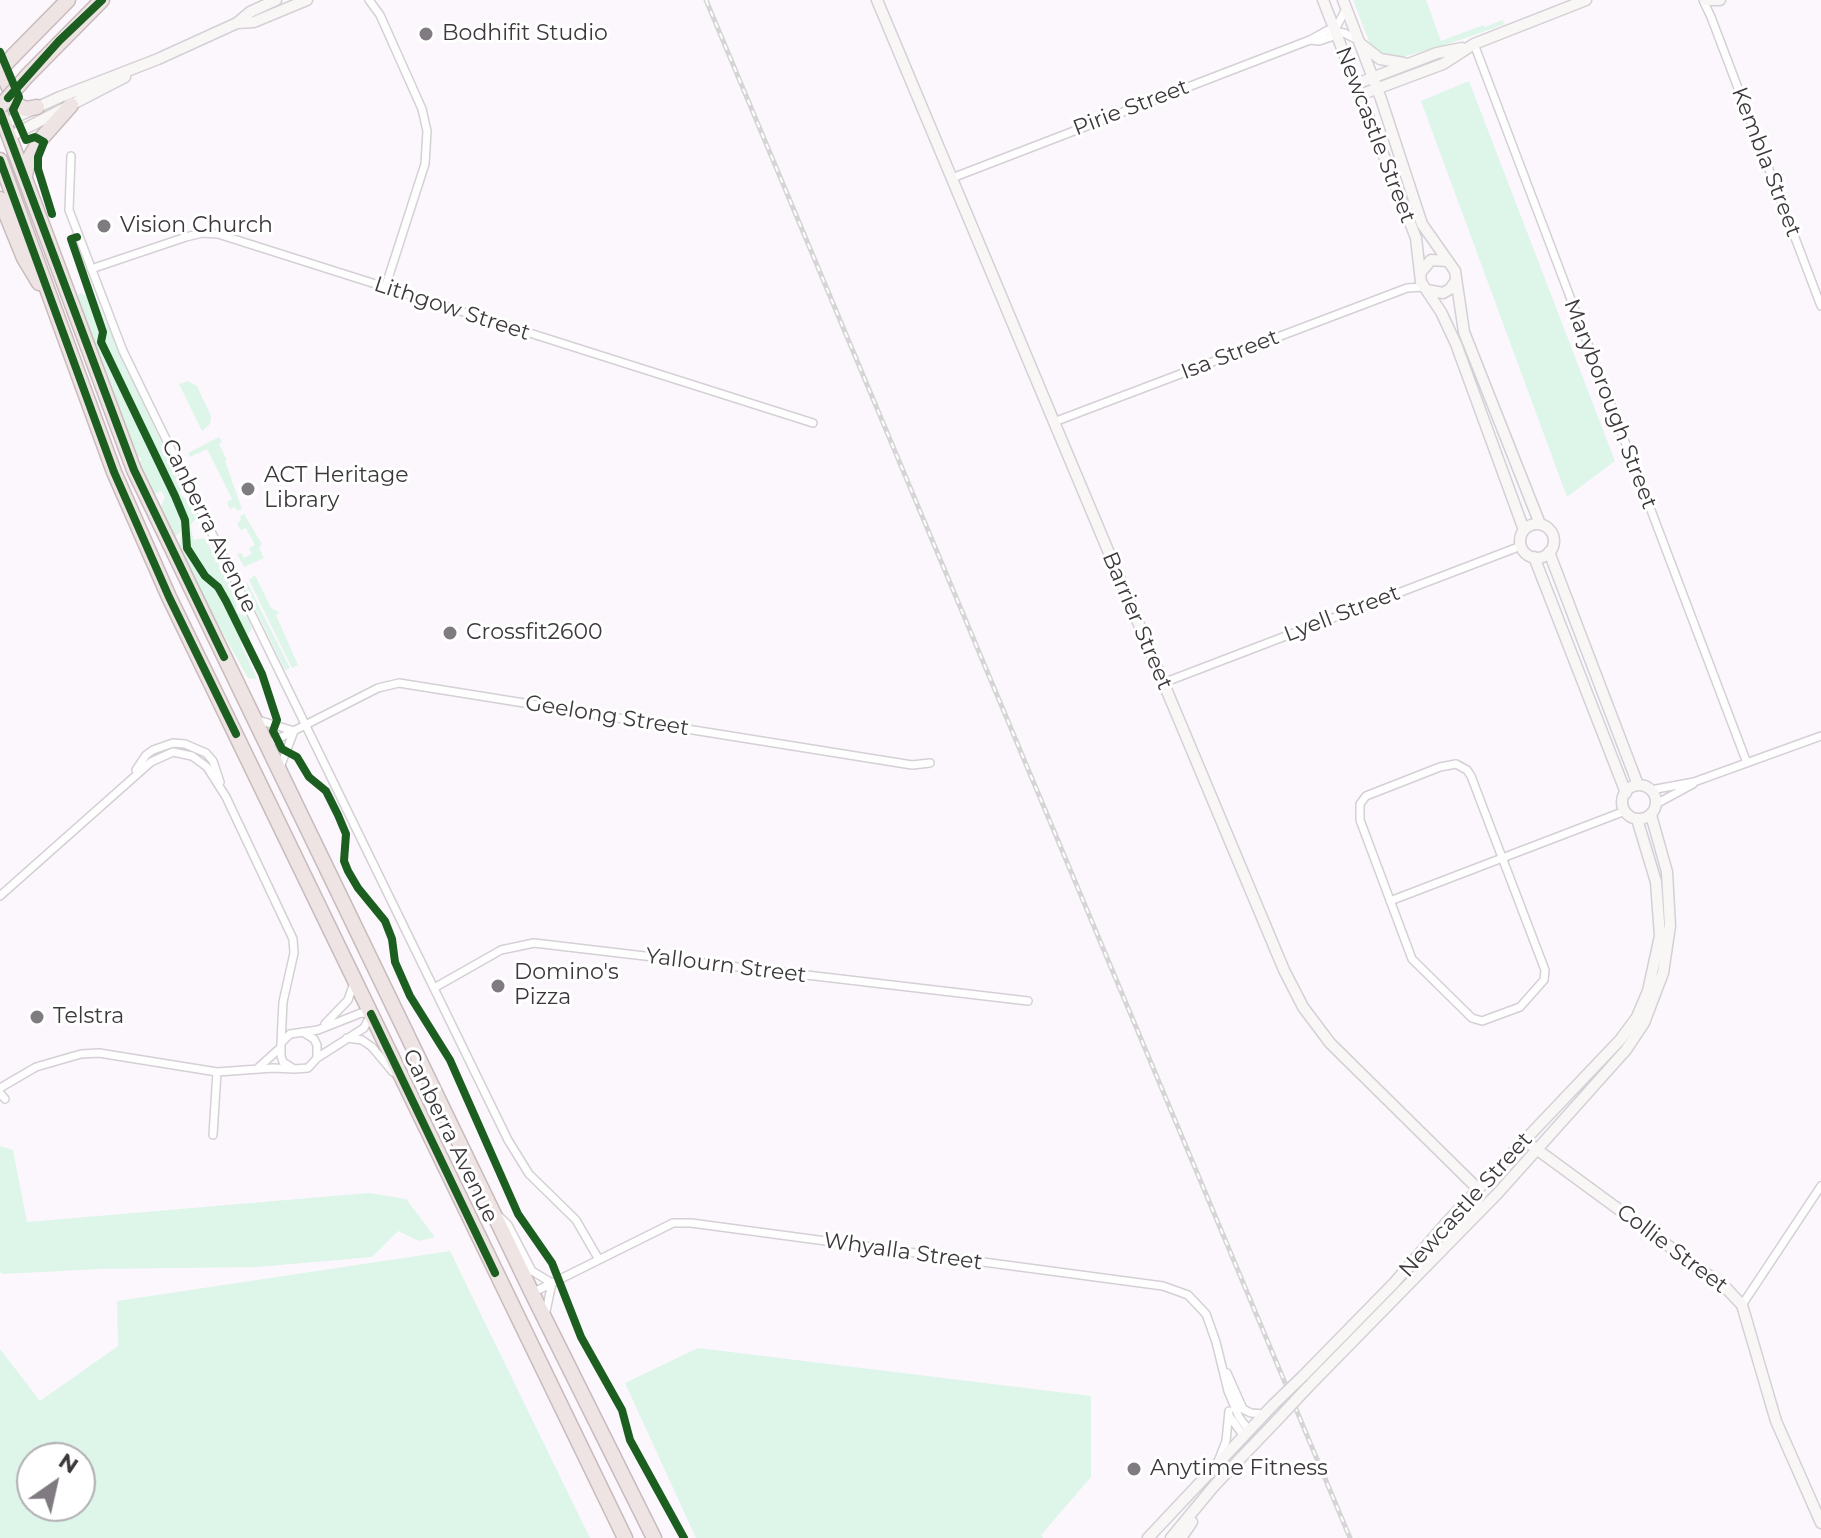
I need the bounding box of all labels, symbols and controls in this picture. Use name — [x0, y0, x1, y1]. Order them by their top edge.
place label: Bodhifit Studio — [442, 21, 608, 47]
marker: Bodhifit Studio — [417, 25, 435, 43]
street label: Newcastle Street — [1329, 43, 1421, 227]
street label: Pirie Street — [1069, 74, 1193, 142]
street label: Kembla Street — [1725, 84, 1807, 240]
place label: Vision Church — [120, 213, 273, 239]
marker: Vision Church — [95, 217, 113, 235]
street label: Lithgow Street — [371, 271, 533, 347]
street label: Maryborough Street — [1558, 295, 1662, 513]
street label: Isa Street — [1177, 324, 1283, 386]
street label: Canberra Avenue — [156, 435, 262, 617]
place label: ACT Heritage Library — [264, 463, 409, 514]
marker: ACT Heritage Library — [239, 480, 257, 498]
street label: Barrier Street — [1096, 548, 1178, 694]
street label: Lyell Street — [1280, 580, 1404, 648]
place label: Crossfit2600 — [466, 620, 603, 646]
marker: Crossfit2600 — [441, 624, 459, 642]
street label: Geelong Street — [523, 690, 691, 742]
street label: Yallourn Street — [644, 943, 808, 989]
place label: Domino's Pizza — [514, 960, 619, 1012]
marker: Domino's Pizza — [489, 977, 507, 995]
place label: Telstra — [53, 1004, 124, 1030]
marker: Telstra — [28, 1008, 46, 1026]
street label: Canberra Avenue — [397, 1045, 503, 1227]
street label: Newcastle Street — [1394, 1127, 1538, 1283]
street label: Collie Street — [1611, 1199, 1733, 1299]
street label: Whyalla Street — [822, 1228, 984, 1276]
north arrow — [16, 1442, 96, 1522]
text: N — [54, 1447, 84, 1480]
place label: Anytime Fitness — [1150, 1456, 1328, 1482]
marker: Anytime Fitness — [1125, 1460, 1143, 1478]

